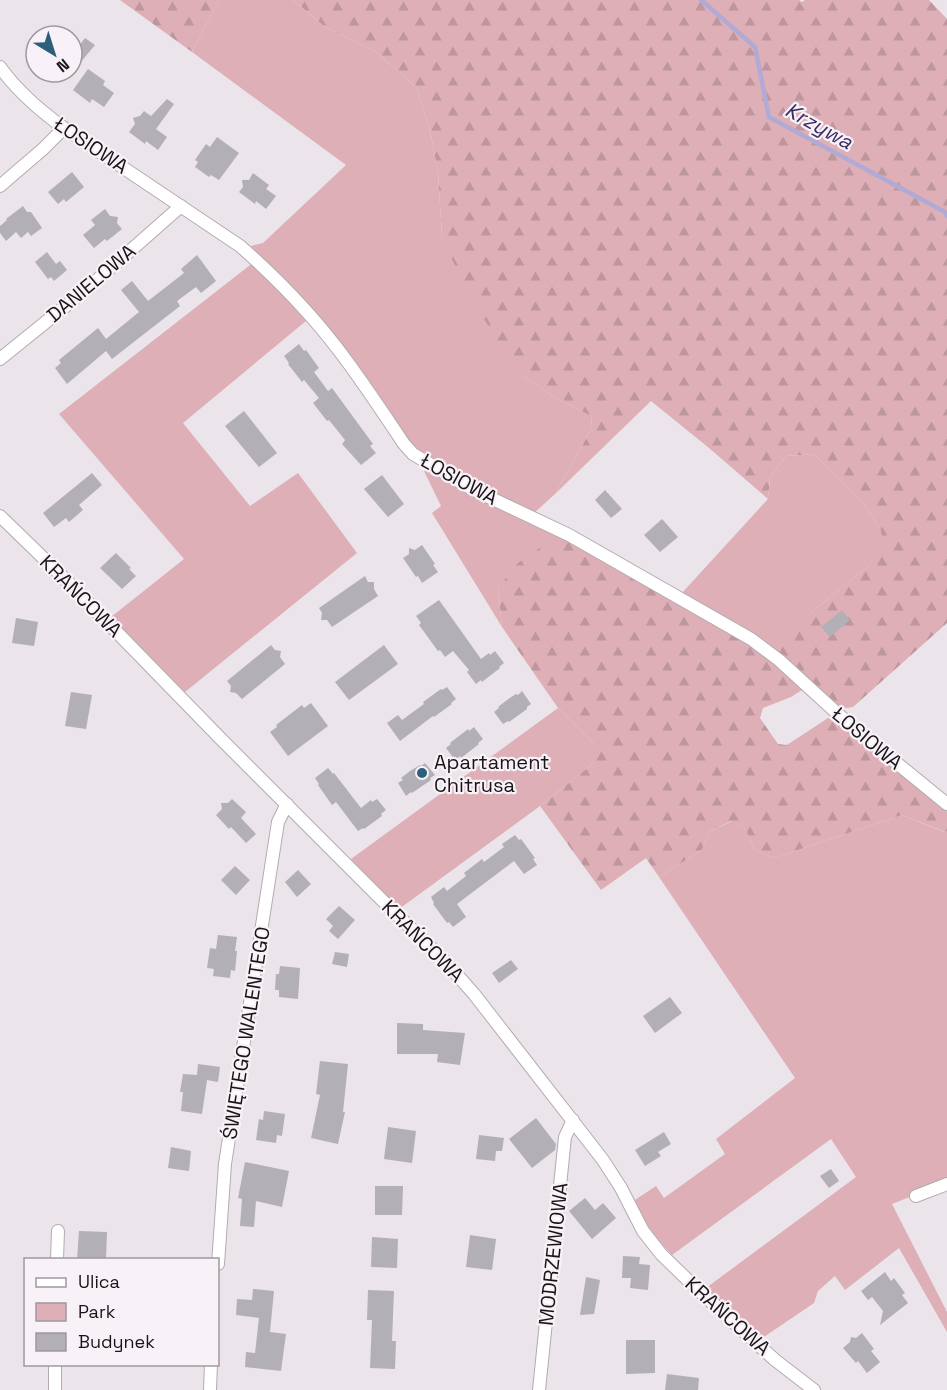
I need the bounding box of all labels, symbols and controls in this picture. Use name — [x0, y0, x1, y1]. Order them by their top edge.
north arrow — [24, 24, 84, 84]
text: N — [52, 54, 74, 77]
water label: Krzywa — [781, 96, 859, 156]
street label: ŁOSIOWA — [49, 110, 134, 180]
street label: DANIELOWA — [41, 238, 141, 328]
street label: ŁOSIOWA — [416, 447, 503, 511]
street label: KRAŃCOWA — [34, 549, 128, 643]
street label: ŁOSIOWA — [826, 701, 908, 776]
place label: Apartament Chitrusa — [434, 749, 549, 798]
marker: Apartament Chitrusa — [415, 766, 429, 780]
street label: KRAŃCOWA — [376, 894, 470, 988]
street label: ŚWIĘTEGO WALENTEGO — [216, 925, 276, 1141]
street label: MODRZEWIOWA — [533, 1181, 573, 1327]
legend — [24, 1258, 219, 1366]
text: Ulica — [78, 1270, 120, 1293]
street label: KRAŃCOWA — [680, 1271, 777, 1362]
text: Park — [78, 1300, 116, 1323]
text: Budynek — [78, 1330, 155, 1353]

